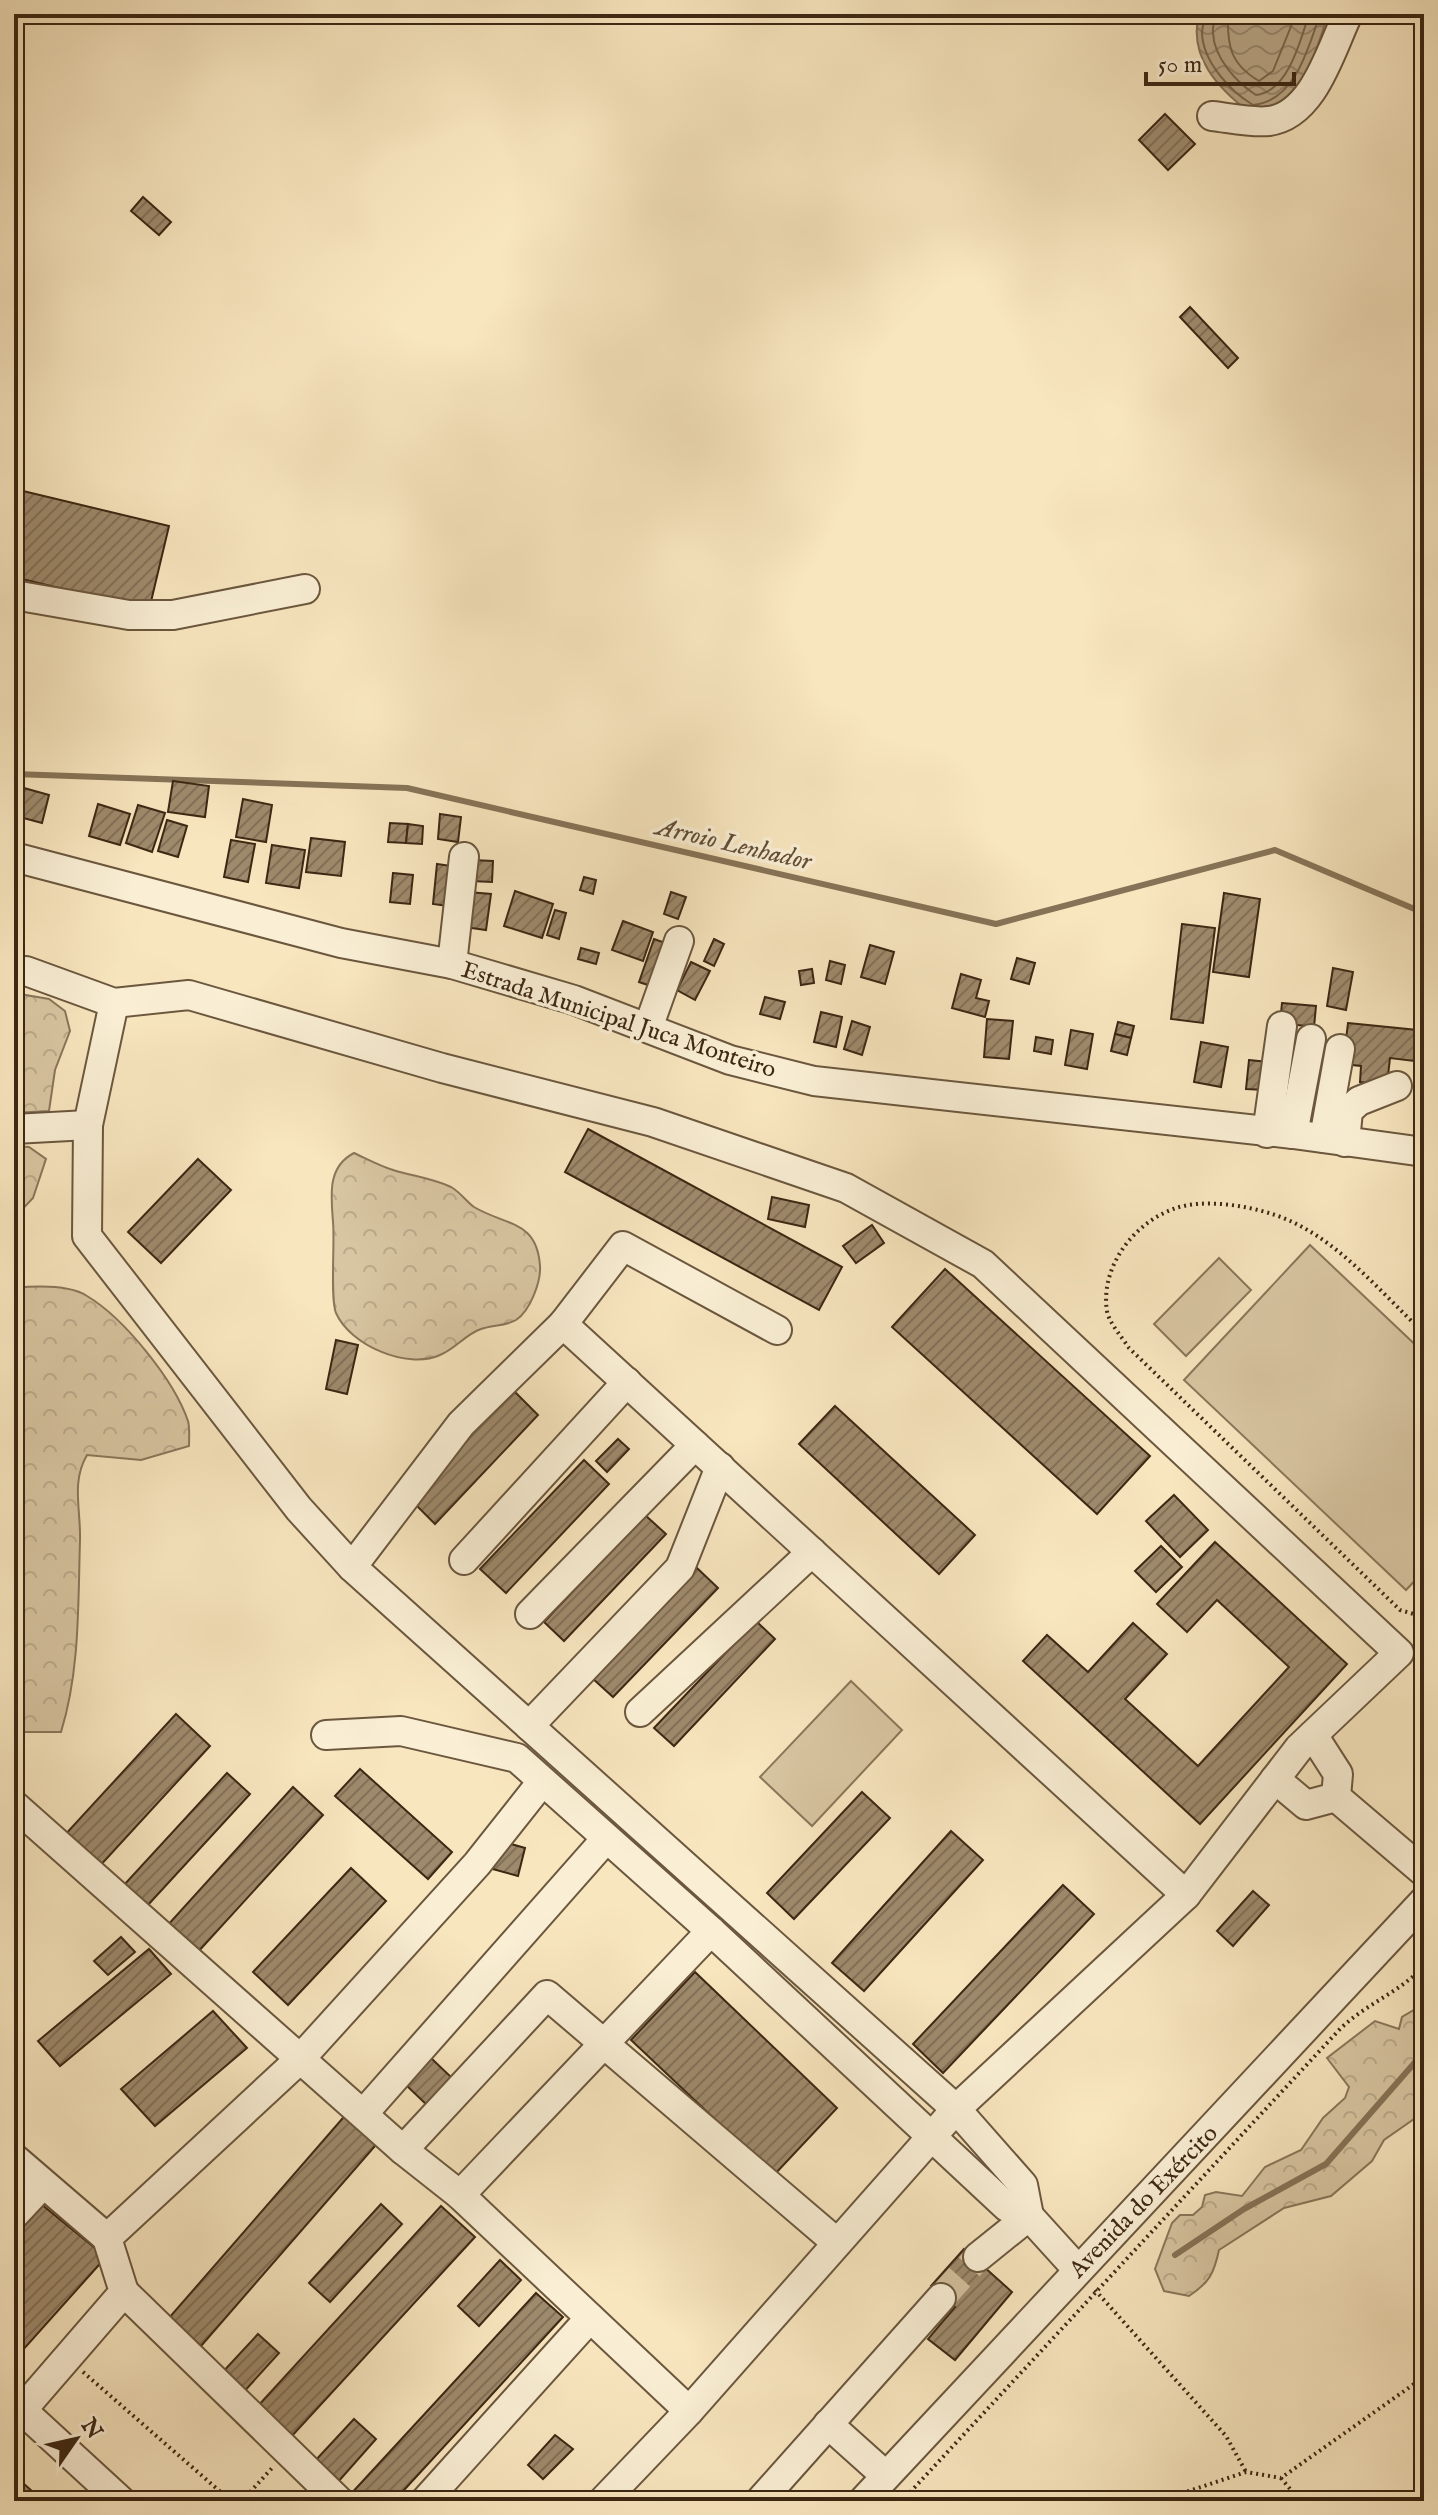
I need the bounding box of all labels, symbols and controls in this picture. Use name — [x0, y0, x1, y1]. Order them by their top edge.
scale bar — [1146, 36, 1294, 86]
text: 50 m — [1158, 50, 1202, 81]
water label: Arroio Lenhador — [650, 810, 816, 879]
street label: Estrada Municipal Juca Monteiro — [457, 955, 780, 1086]
street label: Avenida do Exército — [1062, 2119, 1225, 2286]
north arrow — [36, 2399, 116, 2479]
text: N — [73, 2412, 108, 2445]

